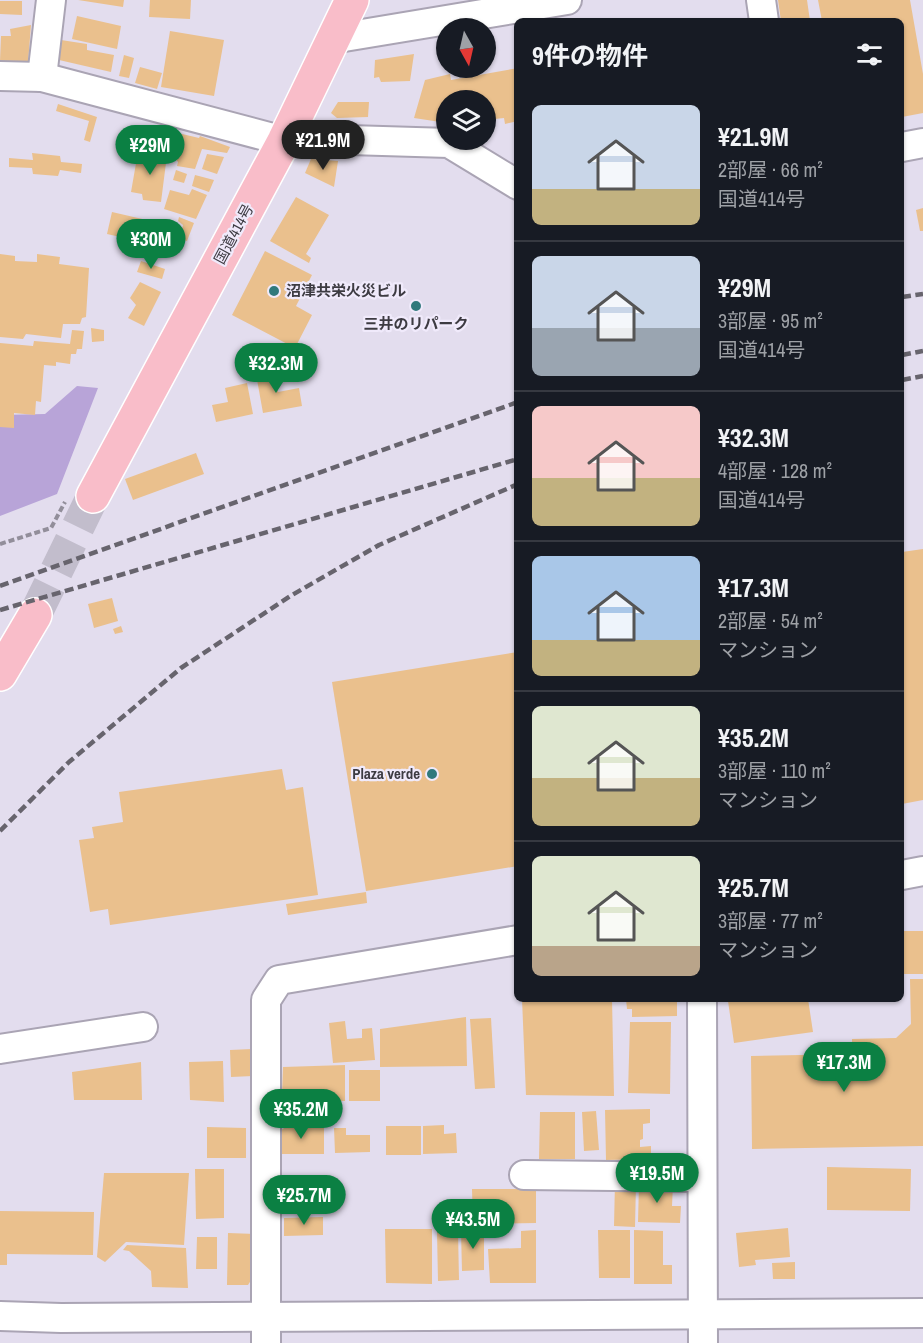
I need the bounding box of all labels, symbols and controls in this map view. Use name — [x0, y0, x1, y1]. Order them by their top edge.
north arrow — [436, 18, 496, 78]
map controls — [436, 18, 496, 150]
text: 9件の物件 — [532, 38, 648, 73]
icon: filters — [853, 38, 886, 71]
button: layers — [436, 90, 496, 150]
text: ¥21.9M — [718, 119, 789, 154]
pin: ¥21.9M — [274, 120, 372, 171]
pin: ¥29M — [114, 125, 186, 176]
text: ¥21.9M — [296, 126, 350, 153]
icon: home — [580, 129, 652, 201]
text: ¥29M — [129, 131, 171, 158]
text: 2部屋 · 66 m² — [718, 156, 823, 183]
text: 国道414号 — [718, 185, 805, 212]
street label: 国道414号 — [209, 200, 258, 268]
pin: ¥30M — [115, 219, 187, 270]
text: ¥30M — [130, 225, 172, 252]
text: ¥29M — [718, 270, 771, 305]
place label: 沼津共栄火災ビル — [286, 280, 406, 301]
icon: home — [580, 280, 652, 352]
marker: 沼津共栄火災ビル — [267, 284, 281, 298]
marker: 三井のリパーク — [409, 299, 423, 313]
text: 3部屋 · 95 m² — [718, 307, 823, 334]
place label: 三井のリパーク — [363, 313, 469, 334]
text: 国道414号 — [718, 336, 805, 363]
pin: ¥32.3M — [227, 343, 325, 394]
text: ¥32.3M — [249, 349, 303, 376]
text: ¥32.3M — [718, 420, 789, 455]
icon: home — [580, 430, 652, 502]
text: 4部屋 · 128 m² — [718, 457, 832, 484]
text: 国道414号 — [718, 486, 805, 513]
text: ¥17.3M — [718, 570, 789, 605]
icon: home — [580, 580, 652, 652]
text: 2部屋 · 54 m² — [718, 607, 823, 634]
text: マンション — [718, 636, 818, 663]
text: ¥35.2M — [718, 720, 789, 755]
icon: home — [580, 730, 652, 802]
text: 3部屋 · 110 m² — [718, 757, 831, 784]
place label: Plaza verde — [352, 763, 420, 784]
marker: Plaza verde — [425, 767, 439, 781]
text: マンション — [718, 786, 818, 813]
text: ¥25.7M — [718, 870, 789, 905]
icon: home — [580, 880, 652, 952]
text: 3部屋 · 77 m² — [718, 907, 823, 934]
text: マンション — [718, 936, 818, 963]
pin: ¥17.3M — [795, 1042, 893, 1093]
text: ¥17.3M — [817, 1048, 871, 1075]
pin: ¥35.2M — [252, 1089, 350, 1140]
text: ¥35.2M — [274, 1095, 328, 1122]
pin: ¥19.5M — [608, 1153, 706, 1204]
text: ¥19.5M — [630, 1159, 684, 1186]
pin: ¥25.7M — [255, 1175, 353, 1226]
text: ¥25.7M — [277, 1181, 331, 1208]
pin: ¥43.5M — [424, 1199, 522, 1250]
text: ¥43.5M — [446, 1205, 500, 1232]

